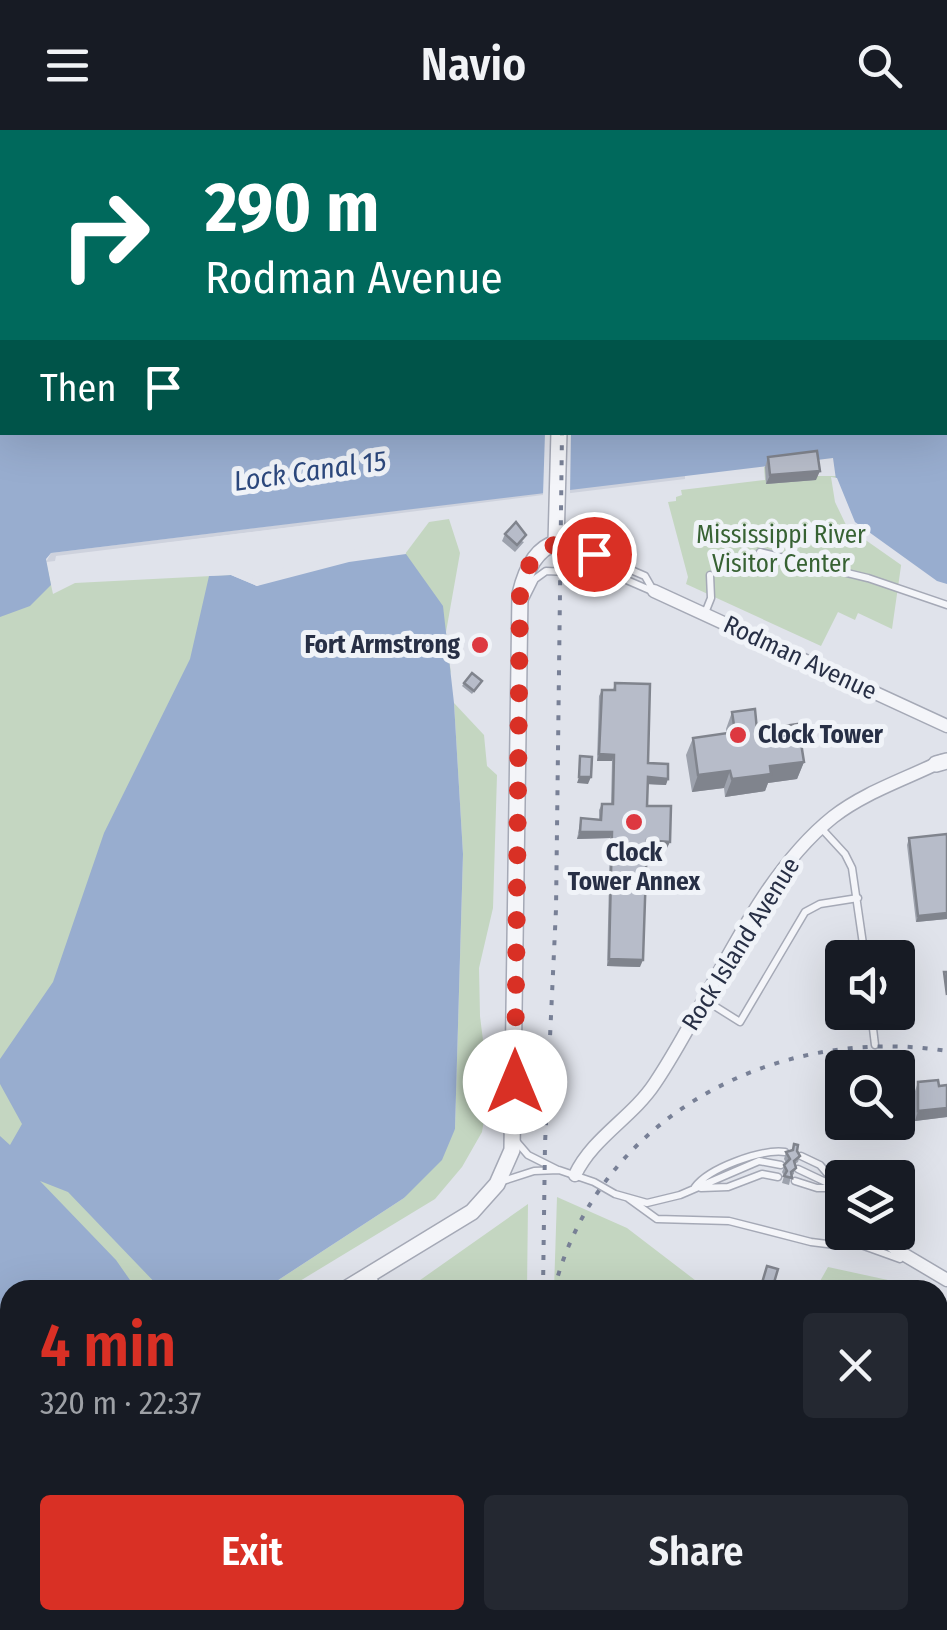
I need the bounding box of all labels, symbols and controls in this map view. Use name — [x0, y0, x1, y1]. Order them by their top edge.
icon: menu — [40, 38, 95, 93]
text: Navio — [421, 38, 526, 92]
icon: search — [852, 38, 907, 93]
text: 290 m — [205, 166, 379, 250]
icon: right — [40, 170, 170, 300]
text: Rodman Avenue — [205, 251, 503, 305]
icon: arrive — [136, 360, 191, 415]
text: Then — [40, 365, 116, 411]
water label: Lock Canal 15 — [232, 444, 389, 498]
pin — [552, 512, 637, 597]
park label: Mississippi River Visitor Center — [696, 520, 866, 579]
icon: arrive — [567, 527, 622, 582]
street label: Rodman Avenue — [719, 609, 881, 707]
place label: Fort Armstrong — [304, 630, 461, 660]
marker: Fort Armstrong — [469, 634, 491, 656]
place label: Clock Tower — [758, 720, 884, 750]
marker: Clock Tower — [727, 724, 749, 746]
marker: Clock Tower Annex — [623, 811, 645, 833]
place label: Clock Tower Annex — [568, 838, 700, 897]
street label: Rock Island Avenue — [676, 852, 806, 1036]
map controls — [825, 940, 915, 1250]
button: sound — [825, 940, 915, 1030]
position arrow — [463, 1030, 567, 1134]
button: search — [825, 1050, 915, 1140]
button: layers — [825, 1160, 915, 1250]
text: 4 min — [40, 1310, 176, 1382]
button: close — [803, 1313, 908, 1418]
text: 320 m · 22:37 — [40, 1384, 201, 1422]
button: Exit — [40, 1495, 464, 1610]
button: Share — [484, 1495, 908, 1610]

